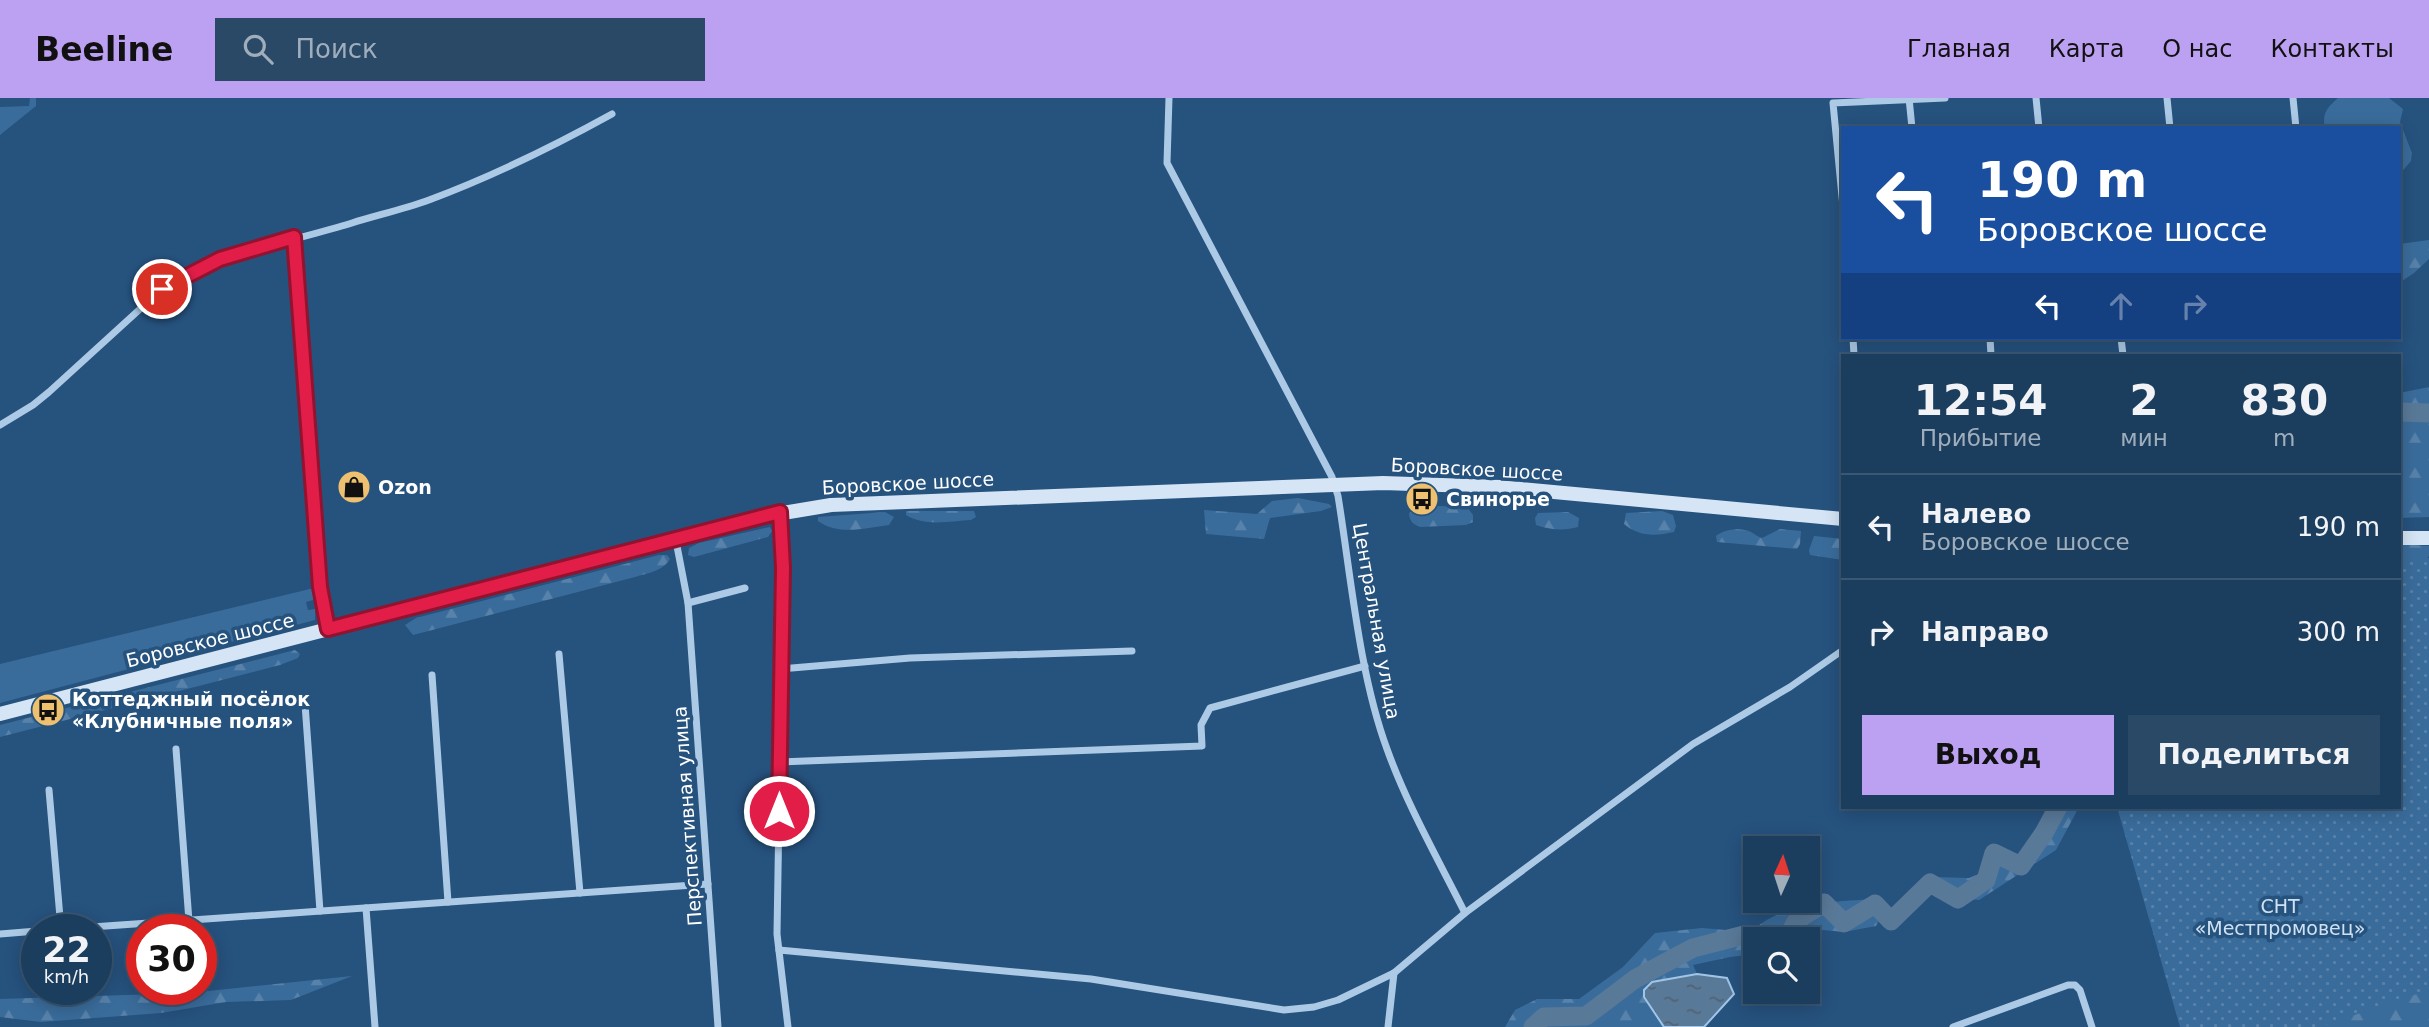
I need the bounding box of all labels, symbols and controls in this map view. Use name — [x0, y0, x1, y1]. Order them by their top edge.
search box — [215, 18, 705, 81]
text: Beeline — [35, 30, 173, 69]
icon: search — [239, 30, 277, 68]
text: Поиск — [295, 34, 378, 64]
text: Главная — [1907, 35, 2011, 63]
text: Карта — [2049, 35, 2124, 63]
text: О нас — [2162, 35, 2232, 63]
text: Контакты — [2270, 35, 2394, 63]
text: 190 m — [1977, 152, 2147, 209]
icon: left — [1862, 154, 1953, 245]
text: Боровское шоссе — [1977, 211, 2267, 249]
pin — [132, 259, 192, 319]
icon: arrive — [143, 270, 181, 308]
icon: left — [2029, 287, 2067, 325]
icon: ahead — [2102, 287, 2140, 325]
icon: right — [2175, 287, 2213, 325]
text: 12:54 — [1914, 376, 2048, 425]
text: 2 — [2129, 376, 2159, 425]
text: 830 — [2240, 376, 2328, 425]
text: Прибытие — [1920, 425, 2042, 451]
text: мин — [2120, 425, 2168, 451]
text: m — [2273, 425, 2296, 451]
street label: Боровское шоссе — [1390, 454, 1564, 484]
shop icon: Ozon — [335, 468, 373, 506]
street label: Боровское шоссе — [821, 468, 995, 498]
place label: Ozon — [378, 476, 432, 498]
bus stop icon: Свинорье — [1403, 480, 1441, 518]
place label: Свинорье — [1446, 488, 1550, 510]
text: Налево — [1921, 499, 2031, 529]
icon: left — [1862, 508, 1900, 546]
text: 190 m — [2297, 512, 2380, 542]
street label: Центральная улица — [1349, 521, 1405, 721]
text: Боровское шоссе — [1921, 529, 2130, 555]
street label: Боровское шоссе — [124, 608, 296, 672]
icon: right — [1862, 613, 1900, 651]
text: Направо — [1921, 617, 2049, 647]
text: 300 m — [2297, 617, 2380, 647]
place label: Коттеджный посёлок «Клубничные поля» — [72, 688, 310, 732]
bus stop icon: Коттеджный посёлок «Клубничные поля» — [29, 691, 67, 729]
street label: Перспективная улица — [668, 705, 706, 927]
button: Выход — [1862, 715, 2114, 795]
button: Поделиться — [2128, 715, 2380, 795]
position arrow — [742, 774, 816, 848]
north arrow — [1743, 836, 1820, 914]
map controls — [1743, 836, 1820, 1004]
park label: СНТ «Местпромовец» — [2195, 895, 2365, 939]
speed limit sign: 30 — [126, 914, 217, 1005]
button: search — [1743, 927, 1820, 1004]
text: 22 — [42, 930, 91, 970]
text: km/h — [44, 966, 89, 987]

